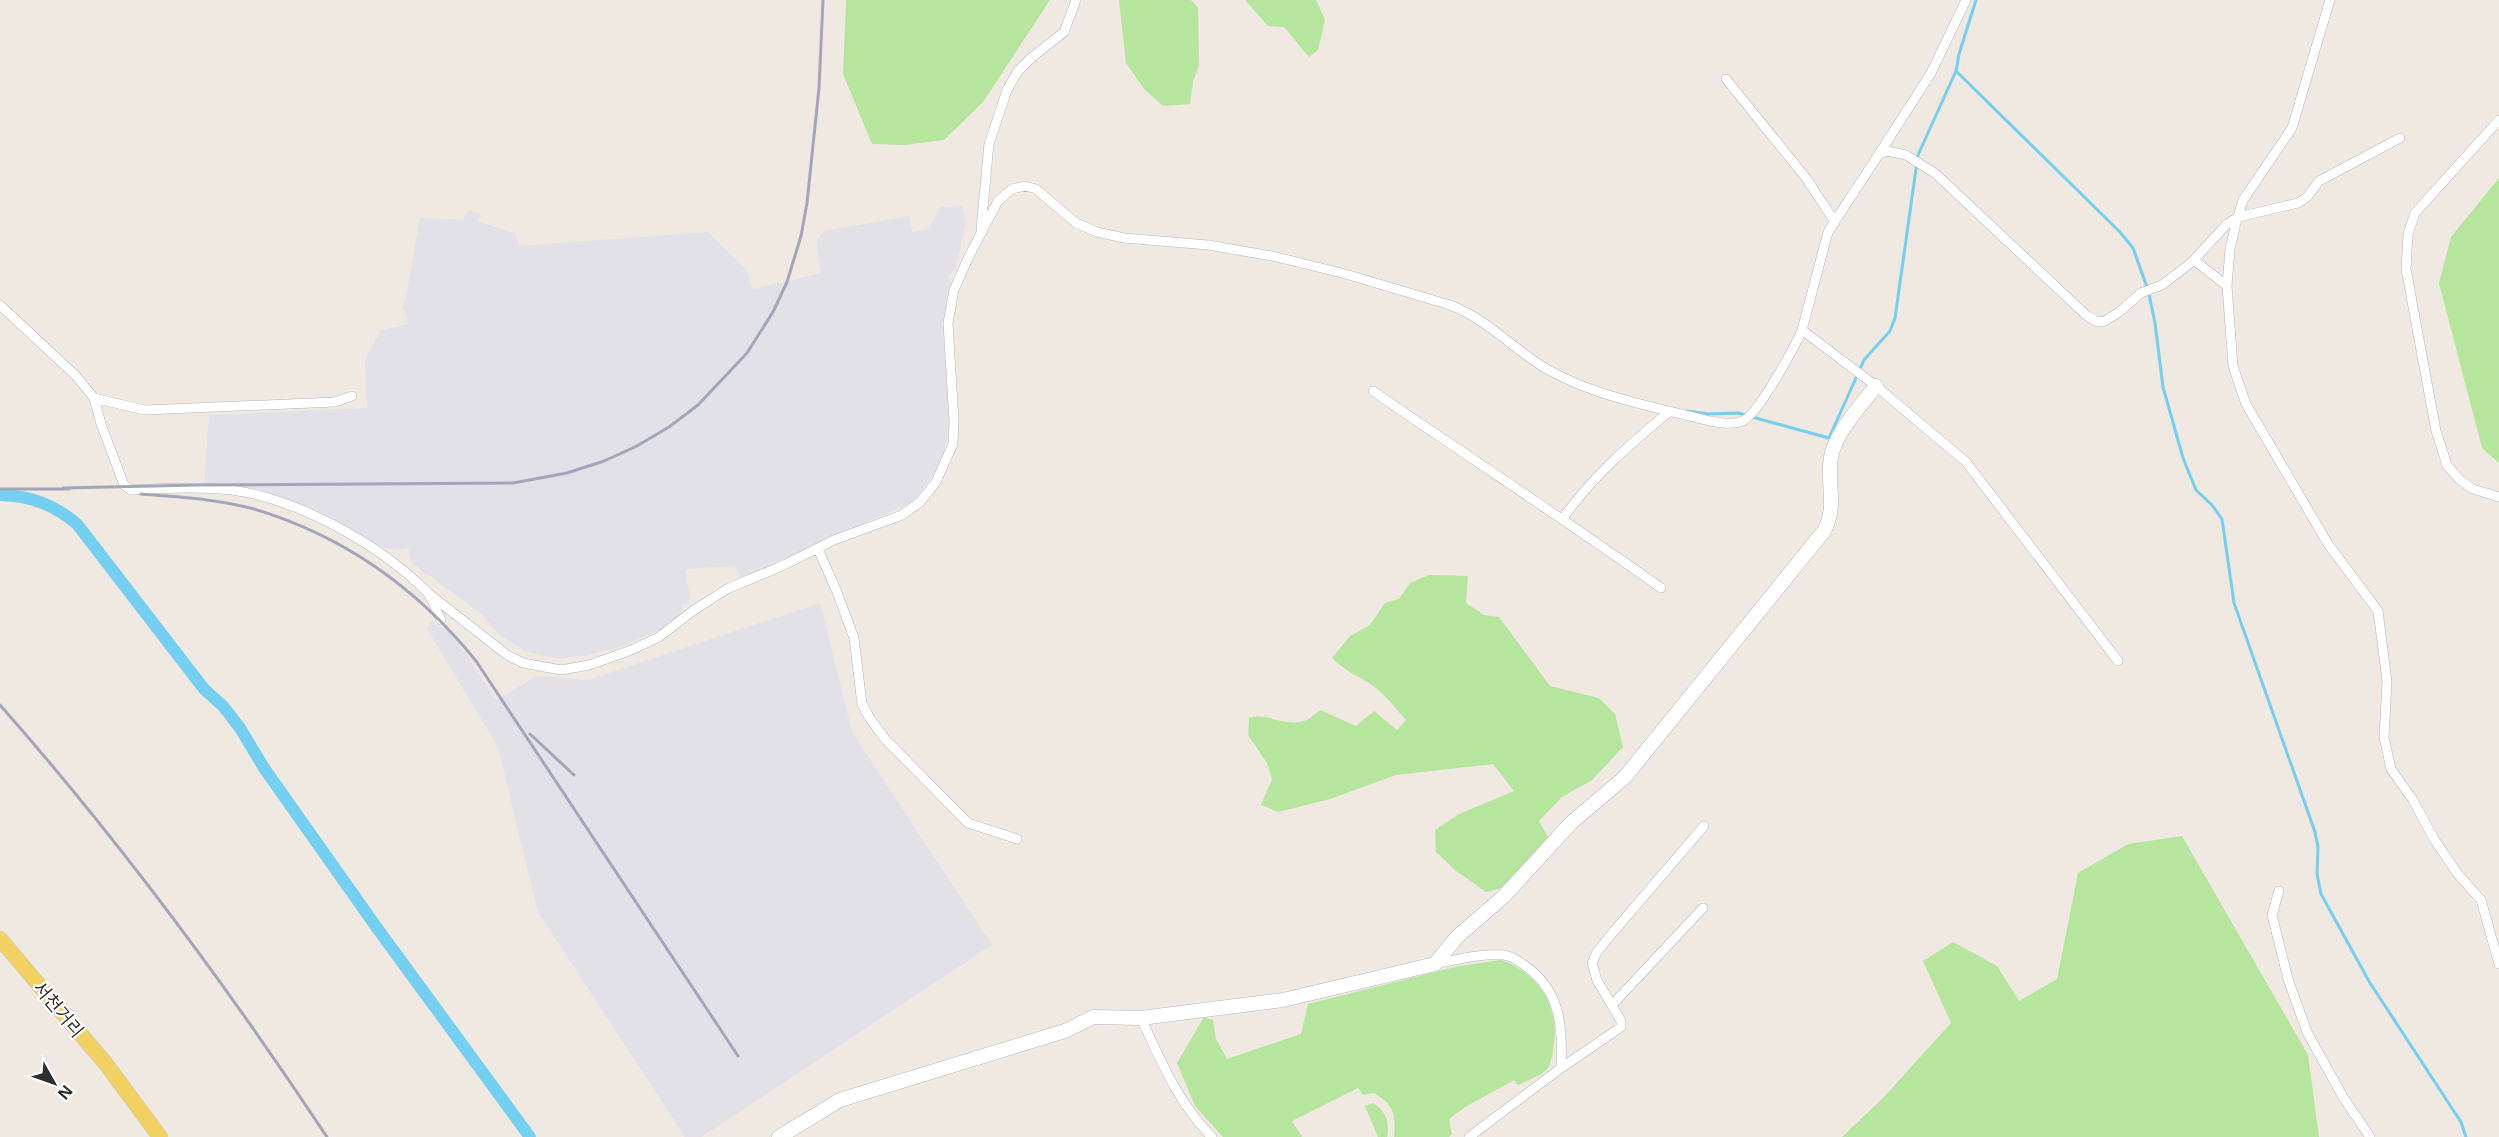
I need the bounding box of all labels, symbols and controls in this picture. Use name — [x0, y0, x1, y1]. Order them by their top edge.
street label: 서천거리 — [29, 976, 89, 1042]
north arrow — [24, 1053, 84, 1113]
text: N — [53, 1081, 78, 1105]

